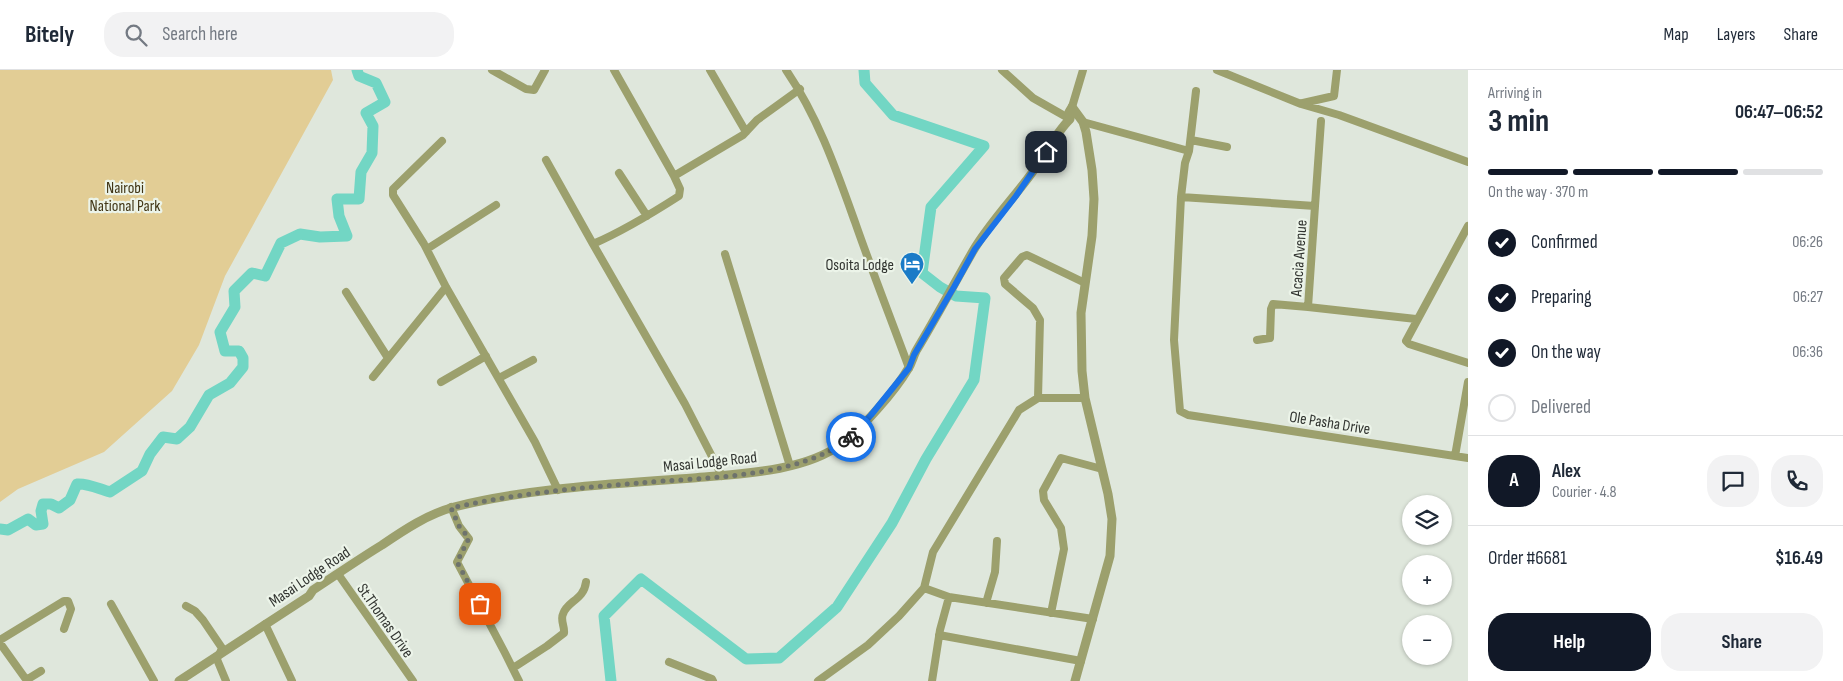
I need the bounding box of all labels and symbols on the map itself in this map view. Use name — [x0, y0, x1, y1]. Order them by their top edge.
pin — [1025, 131, 1067, 173]
park label: Nairobi National Park — [90, 179, 160, 216]
street label: Acacia Avenue — [1287, 219, 1312, 298]
hotel icon: Osoita Lodge — [899, 251, 925, 285]
place label: Osoita Lodge — [825, 256, 894, 275]
street label: Ole Pasha Drive — [1288, 408, 1372, 439]
courier — [826, 412, 876, 462]
street label: Masai Lodge Road — [662, 448, 758, 477]
street label: Masai Lodge Road — [266, 543, 354, 611]
street label: St.Thomas Drive — [352, 580, 417, 662]
pin — [459, 583, 501, 625]

